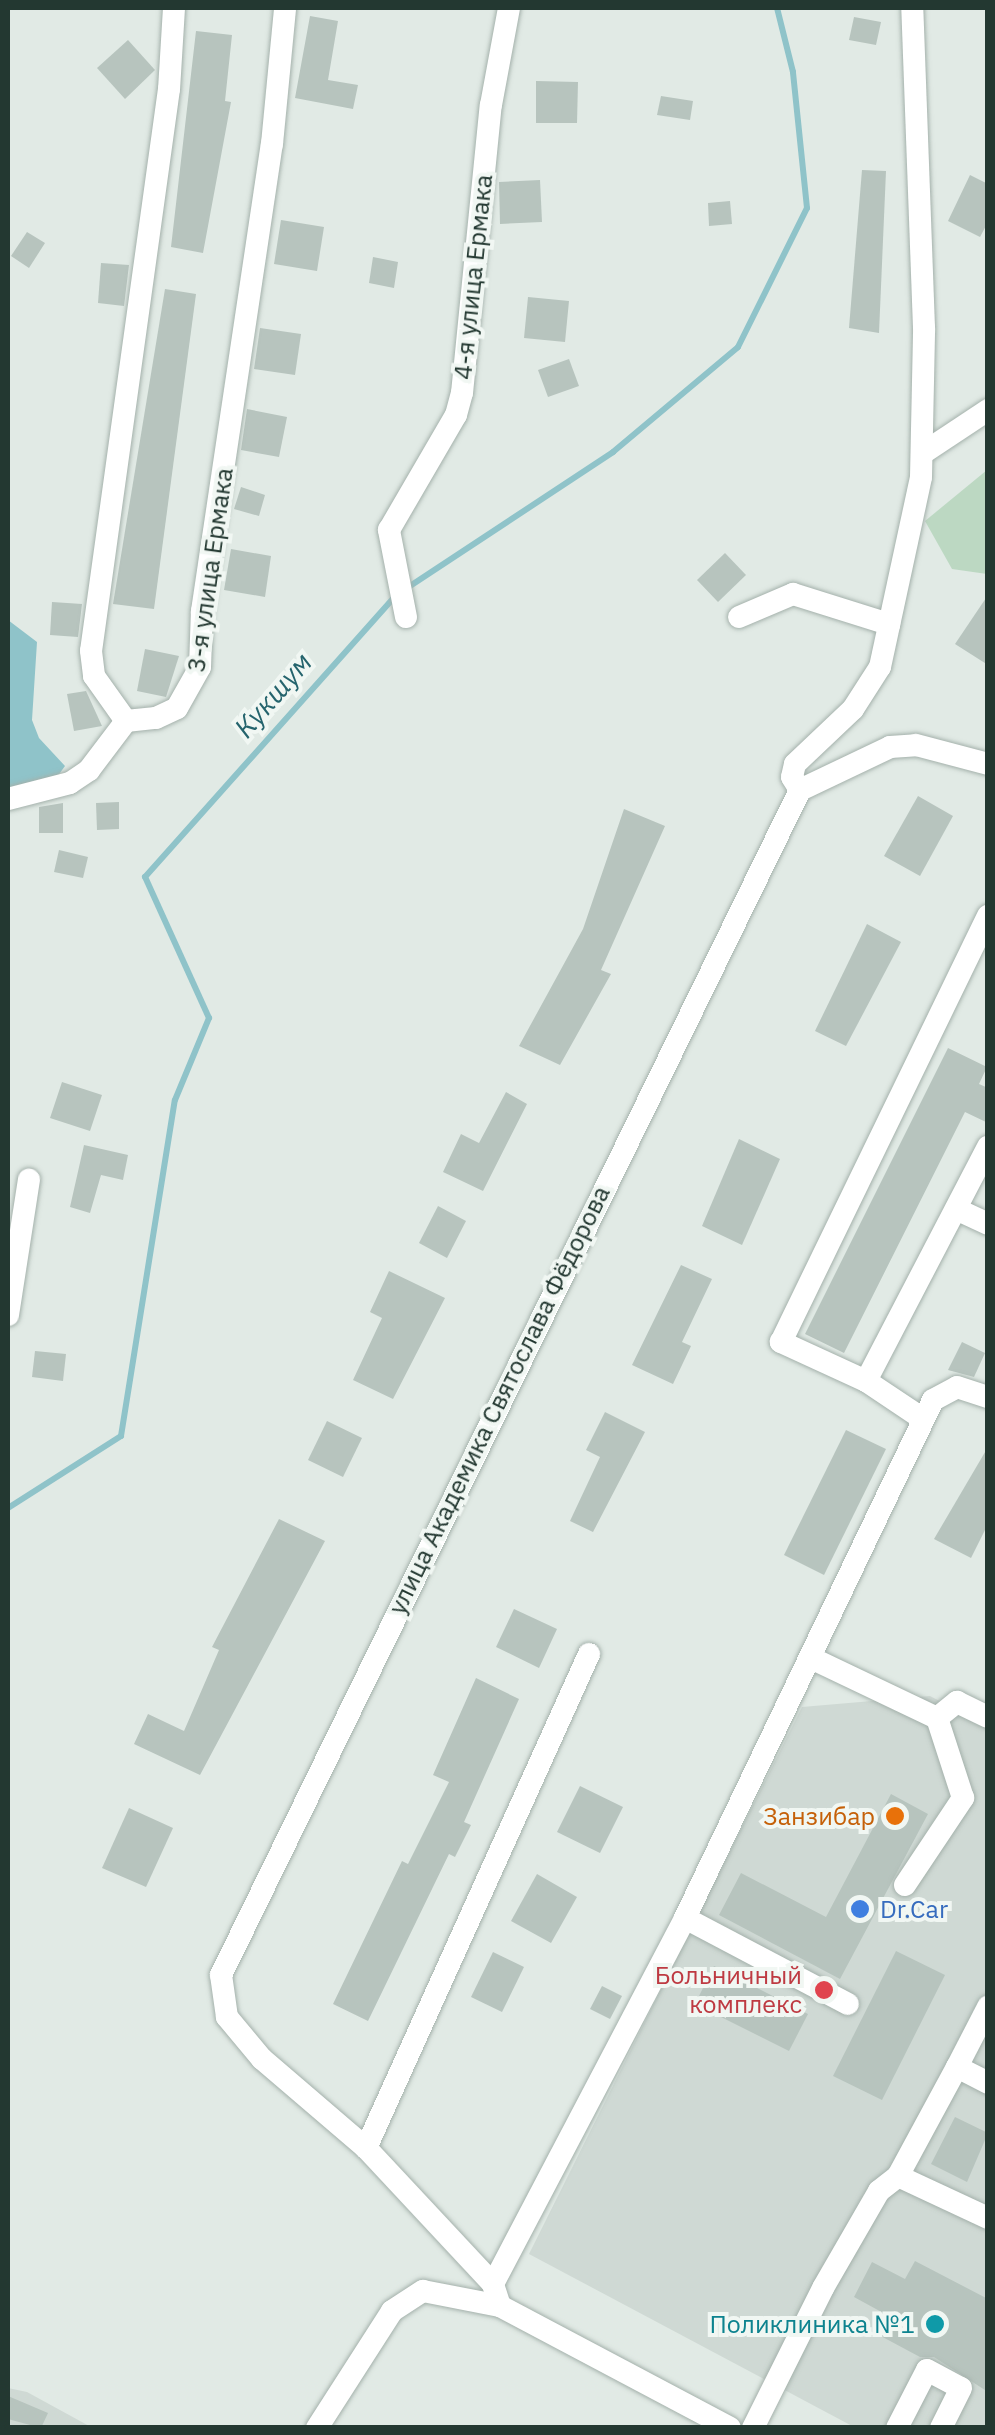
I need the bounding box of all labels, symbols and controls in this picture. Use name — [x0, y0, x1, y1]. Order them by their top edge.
street label: 4-я улица Ермака — [447, 173, 499, 381]
street label: 3-я улица Ермака — [181, 466, 239, 674]
water label: Кукшум — [227, 646, 319, 744]
street label: улица Академика Святослава Фёдорова — [382, 1181, 616, 1619]
place label: Занзибар — [763, 1801, 875, 1831]
marker: Занзибар — [884, 1805, 906, 1827]
place label: Dr.Car — [880, 1894, 948, 1924]
marker: Dr.Car — [849, 1898, 871, 1920]
place label: Больничный комплекс — [655, 1961, 802, 2020]
marker: Больничный комплекс — [811, 1977, 837, 2003]
place label: Поликлиника №1 — [710, 2309, 915, 2339]
marker: Поликлиника №1 — [924, 2313, 946, 2335]

